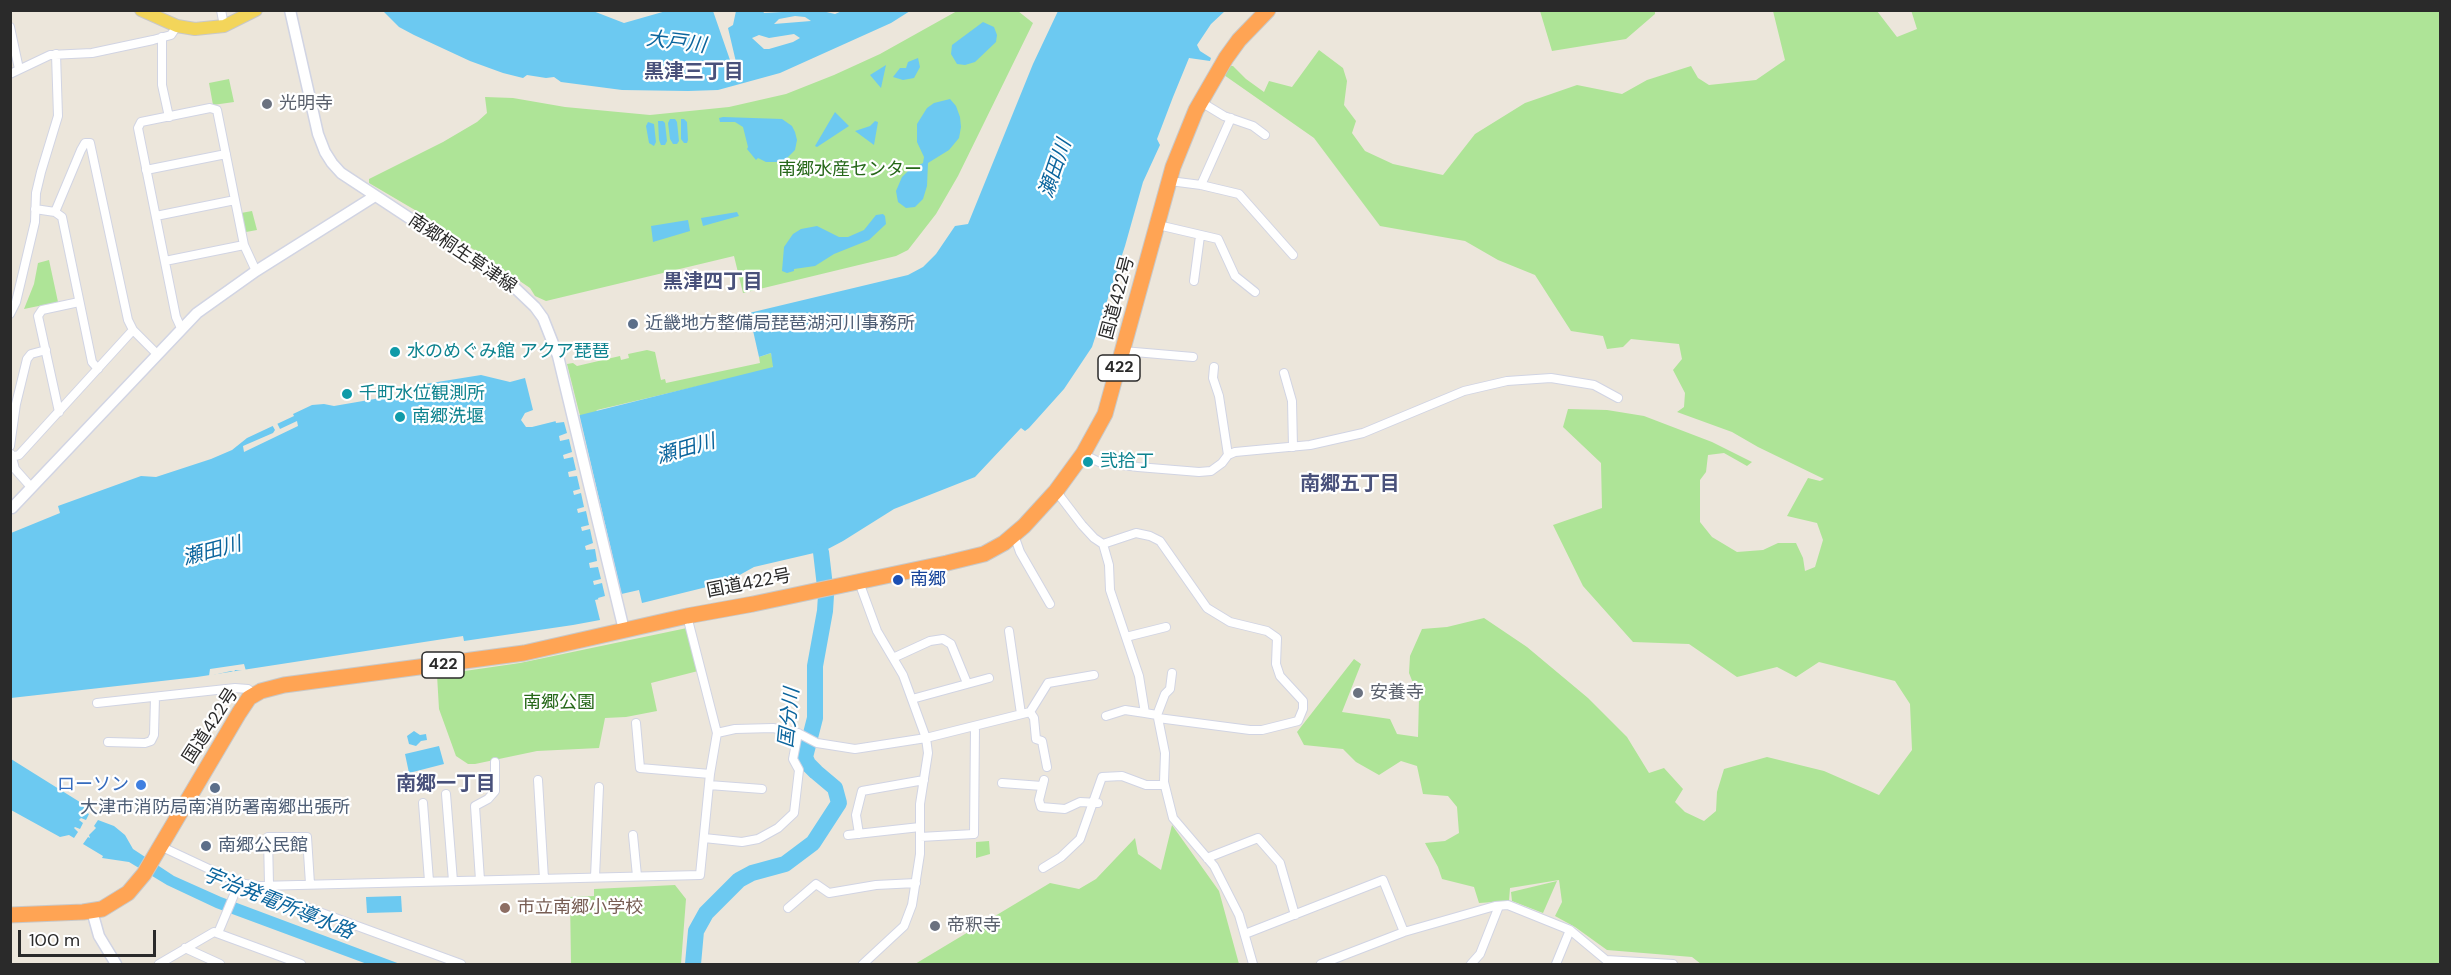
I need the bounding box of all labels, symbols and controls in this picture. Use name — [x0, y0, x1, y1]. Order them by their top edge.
water label: 大戸川 — [645, 27, 707, 59]
district label: 黒津三丁目 — [644, 61, 744, 85]
place label: 光明寺 — [279, 93, 333, 115]
marker: 光明寺 — [260, 97, 274, 111]
water label: 瀬田川 — [1035, 137, 1077, 201]
park label: 南郷水産センター — [778, 159, 922, 181]
street label: 南郷桐生草津線 — [404, 210, 520, 298]
street label: 国道422号 — [1096, 254, 1140, 342]
district label: 黒津四丁目 — [663, 271, 763, 295]
place label: 近畿地方整備局琵琶湖河川事務所 — [645, 313, 915, 335]
marker: 近畿地方整備局琵琶湖河川事務所 — [626, 317, 640, 331]
place label: 水のめぐみ館 アクア琵琶 — [407, 341, 610, 363]
marker: 水のめぐみ館 アクア琵琶 — [388, 345, 402, 359]
road number: 422 — [1098, 355, 1140, 381]
place label: 千町水位観測所 — [359, 383, 485, 405]
marker: 千町水位観測所 — [340, 387, 354, 401]
place label: 南郷洗堰 — [412, 406, 484, 428]
marker: 南郷洗堰 — [393, 410, 407, 424]
water label: 瀬田川 — [654, 430, 718, 470]
place label: 弐拾丁 — [1100, 451, 1154, 473]
marker: 弐拾丁 — [1081, 455, 1095, 469]
district label: 南郷五丁目 — [1300, 473, 1400, 497]
water label: 瀬田川 — [180, 533, 244, 571]
street label: 国道422号 — [705, 565, 793, 603]
place label: 南郷 — [910, 569, 946, 591]
marker: 南郷 — [891, 573, 905, 587]
road number: 422 — [422, 652, 464, 678]
place label: 安養寺 — [1370, 682, 1424, 704]
street label: 国道422号 — [179, 684, 243, 768]
marker: 安養寺 — [1351, 686, 1365, 700]
water label: 国分川 — [775, 687, 805, 749]
park label: 南郷公園 — [523, 692, 595, 714]
district label: 南郷一丁目 — [396, 773, 496, 797]
place label: ローソン — [57, 774, 129, 796]
marker: ローソン — [134, 778, 148, 792]
marker: 大津市消防局南消防署南郷出張所 — [208, 781, 222, 795]
place label: 大津市消防局南消防署南郷出張所 — [80, 797, 350, 819]
place label: 南郷公民館 — [218, 835, 308, 857]
marker: 南郷公民館 — [199, 839, 213, 853]
water label: 宇治発電所導水路 — [199, 863, 357, 945]
place label: 市立南郷小学校 — [517, 897, 643, 919]
marker: 市立南郷小学校 — [498, 901, 512, 915]
place label: 帝釈寺 — [947, 915, 1001, 937]
scale bar — [21, 918, 159, 956]
marker: 帝釈寺 — [928, 919, 942, 933]
text: 100 m — [29, 928, 80, 952]

